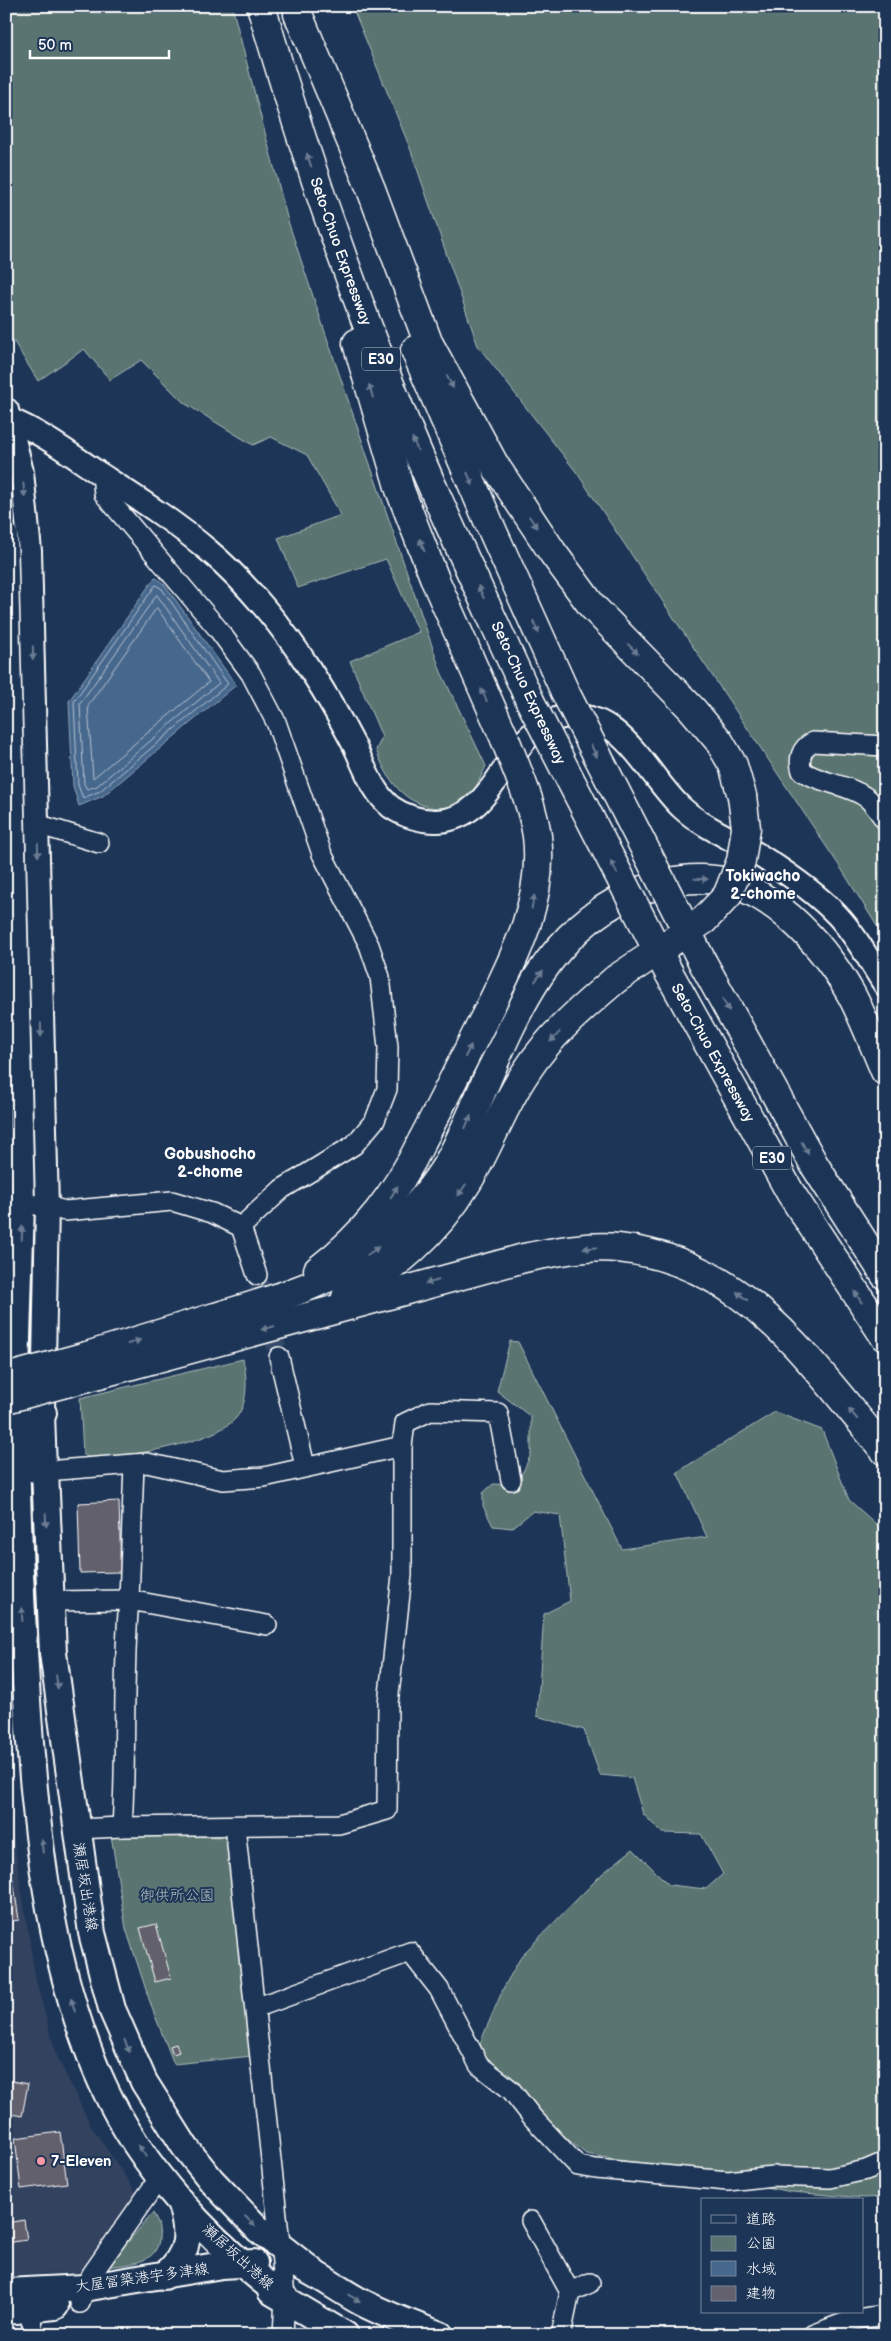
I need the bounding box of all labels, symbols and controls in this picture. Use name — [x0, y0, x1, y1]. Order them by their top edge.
scale bar — [30, 28, 169, 60]
text: 50 m — [38, 36, 72, 55]
one-way arrow — [305, 153, 312, 168]
street label: Seto-Chuo Expressway — [306, 175, 376, 328]
road number: E30 — [362, 348, 400, 370]
one-way arrow — [446, 375, 454, 390]
one-way arrow — [367, 383, 375, 398]
one-way arrow — [411, 437, 419, 451]
one-way arrow — [467, 472, 475, 486]
one-way arrow — [20, 483, 28, 499]
one-way arrow — [528, 515, 538, 529]
one-way arrow — [417, 538, 425, 552]
one-way arrow — [476, 585, 485, 600]
street label: Seto-Chuo Expressway — [487, 618, 570, 768]
one-way arrow — [532, 620, 540, 634]
one-way arrow — [627, 643, 639, 655]
one-way arrow — [29, 645, 37, 661]
one-way arrow — [480, 688, 488, 702]
one-way arrow — [591, 744, 599, 758]
one-way arrow — [34, 842, 42, 858]
one-way arrow — [610, 860, 618, 875]
district label: Tokiwacho 2-chome — [726, 867, 800, 904]
one-way arrow — [693, 875, 709, 883]
one-way arrow — [529, 894, 537, 910]
one-way arrow — [534, 969, 544, 983]
street label: Seto-Chuo Expressway — [667, 980, 759, 1126]
one-way arrow — [722, 999, 731, 1012]
one-way arrow — [37, 1022, 45, 1038]
one-way arrow — [549, 1030, 561, 1042]
one-way arrow — [464, 1044, 472, 1058]
one-way arrow — [465, 1115, 473, 1129]
one-way arrow — [801, 1140, 809, 1155]
district label: Gobushocho 2-chome — [164, 1145, 256, 1182]
road number: E30 — [753, 1146, 791, 1170]
one-way arrow — [458, 1184, 467, 1197]
one-way arrow — [390, 1185, 399, 1198]
one-way arrow — [18, 1224, 26, 1240]
one-way arrow — [582, 1245, 598, 1253]
one-way arrow — [366, 1246, 380, 1256]
one-way arrow — [424, 1279, 439, 1287]
one-way arrow — [853, 1290, 863, 1303]
one-way arrow — [735, 1291, 749, 1301]
one-way arrow — [260, 1325, 275, 1333]
one-way arrow — [126, 1337, 141, 1345]
one-way arrow — [848, 1408, 859, 1421]
one-way arrow — [42, 1512, 50, 1528]
one-way arrow — [18, 1606, 26, 1622]
one-way arrow — [53, 1674, 61, 1690]
one-way arrow — [37, 1837, 45, 1853]
street label: 瀬居坂出港線 — [69, 1841, 101, 1933]
park label: 御供所公園 — [139, 1886, 215, 1905]
one-way arrow — [69, 1997, 77, 2012]
one-way arrow — [124, 2039, 132, 2053]
one-way arrow — [137, 2145, 147, 2158]
place label: 7-Eleven — [51, 2152, 111, 2171]
marker: 7-Eleven — [35, 2155, 47, 2167]
legend — [701, 2198, 864, 2314]
text: 道路 — [746, 2210, 776, 2229]
one-way arrow — [244, 2215, 256, 2227]
street label: 瀬居坂出港線 — [198, 2220, 278, 2294]
text: 公園 — [746, 2234, 776, 2253]
street label: 大屋冨築港宇多津線 — [74, 2259, 210, 2297]
text: 水域 — [746, 2260, 776, 2279]
text: 建物 — [746, 2284, 776, 2303]
one-way arrow — [348, 2293, 361, 2302]

